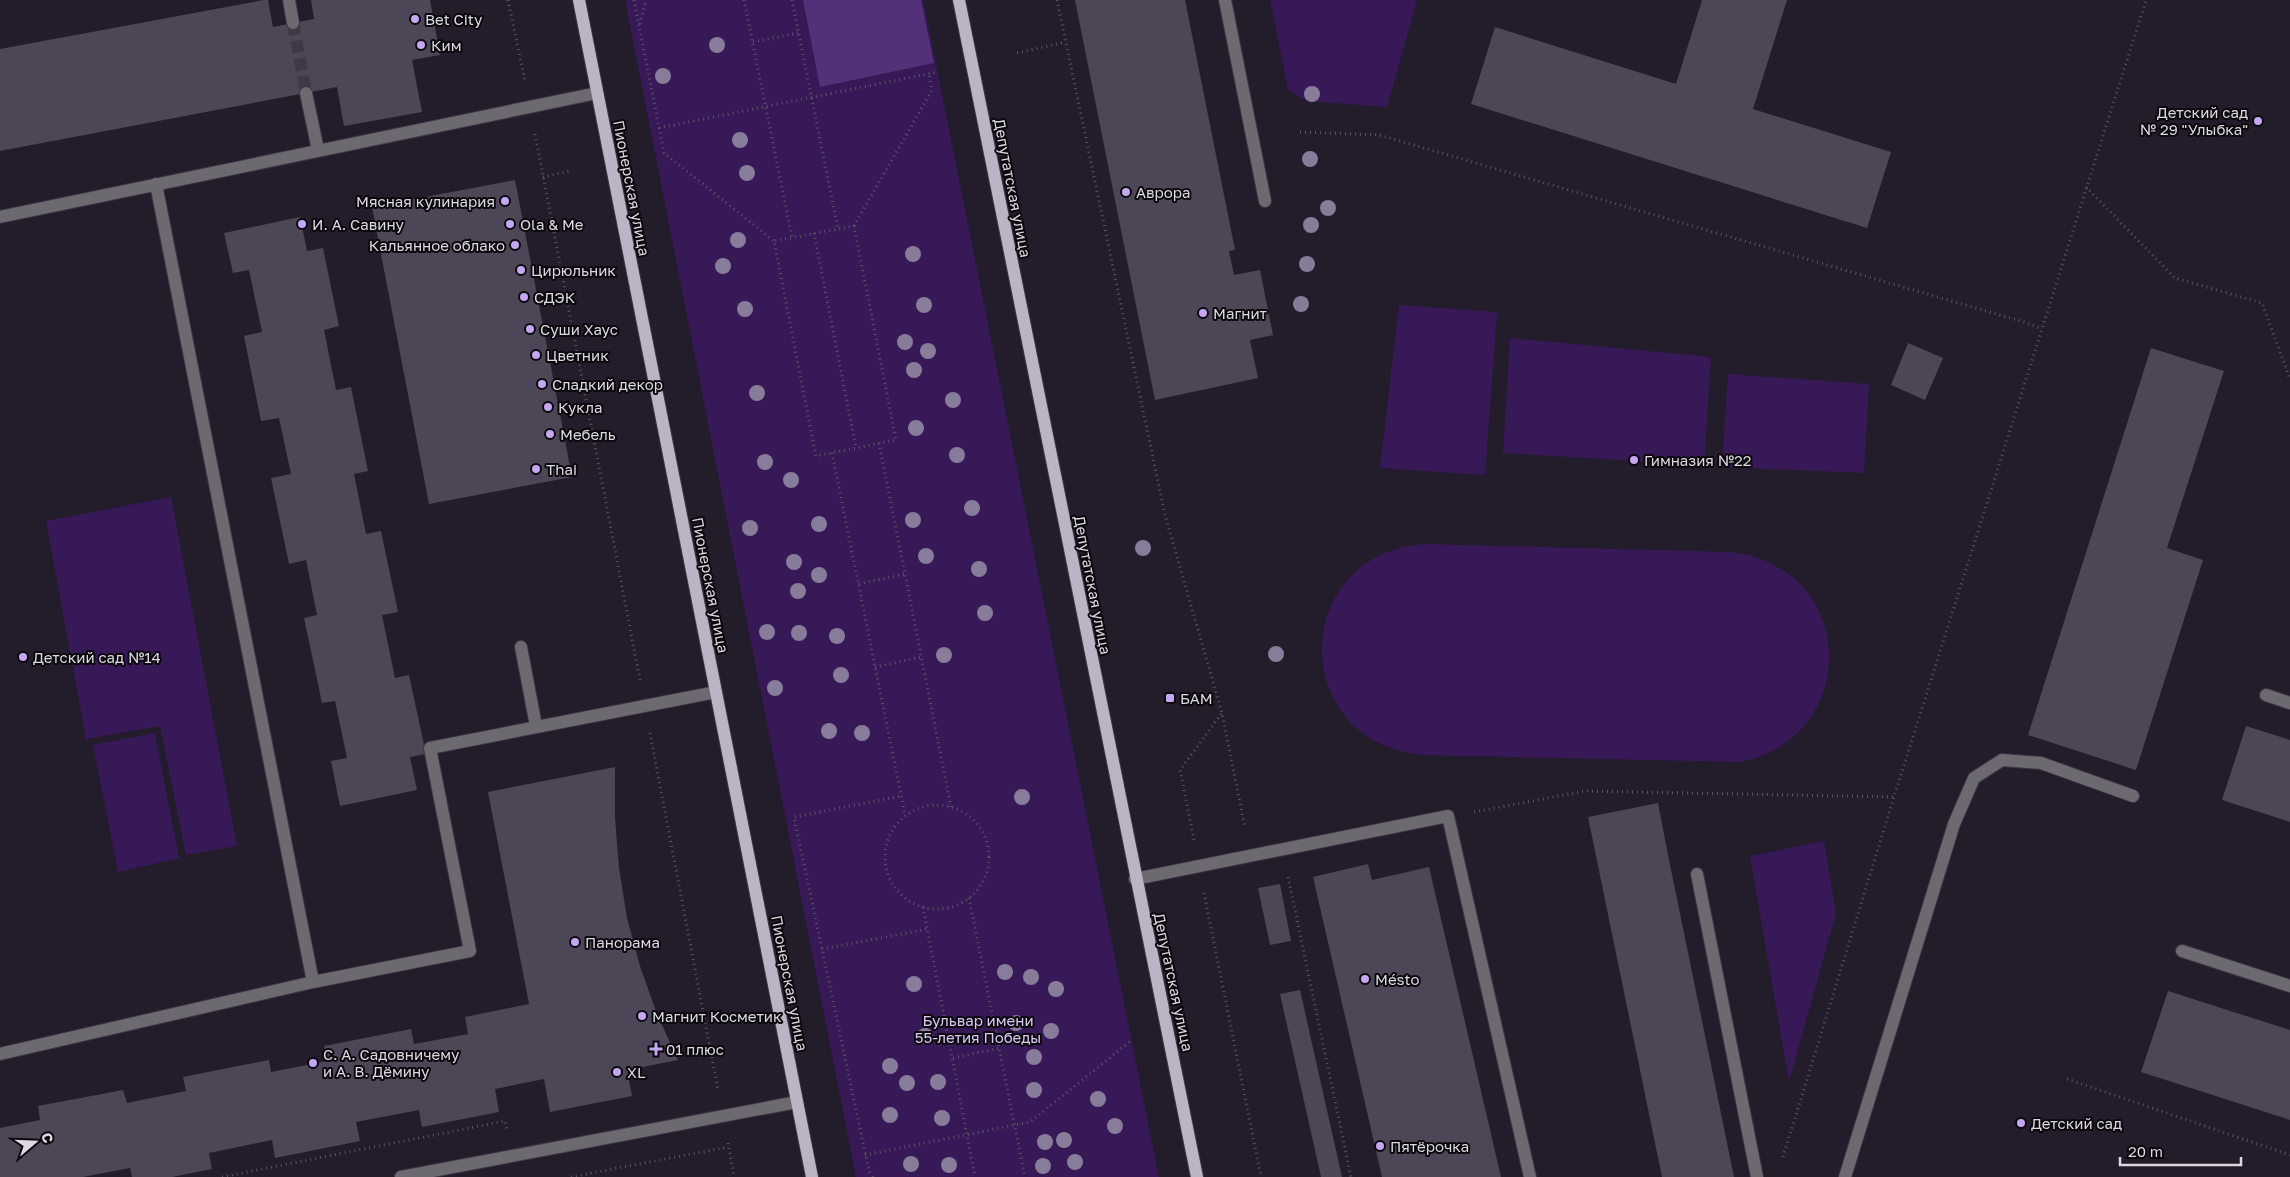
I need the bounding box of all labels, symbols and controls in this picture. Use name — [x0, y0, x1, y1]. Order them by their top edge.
place label: Bet City — [425, 10, 483, 28]
marker: Bet City — [409, 13, 421, 25]
place label: Ким — [431, 36, 461, 54]
marker: Ким — [415, 39, 427, 51]
place label: Детский сад № 29 "Улыбка" — [2140, 103, 2248, 138]
marker: Детский сад № 29 "Улыбка" — [2252, 115, 2264, 127]
street label: Депутатская улица — [991, 117, 1035, 259]
street label: Пионерская улица — [610, 119, 654, 257]
place label: Аврора — [1136, 183, 1190, 201]
marker: Аврора — [1120, 186, 1132, 198]
place label: Мясная кулинария — [356, 192, 495, 210]
marker: Мясная кулинария — [499, 195, 511, 207]
place label: И. А. Савину — [312, 215, 405, 233]
place label: Ola & Me — [520, 215, 584, 233]
marker: И. А. Савину — [296, 218, 308, 230]
marker: Ola & Me — [504, 218, 516, 230]
place label: Кальянное облако — [369, 236, 505, 254]
marker: Кальянное облако — [509, 239, 521, 251]
place label: Цирюльник — [531, 261, 616, 279]
marker: Цирюльник — [515, 264, 527, 276]
place label: СДЭК — [534, 288, 576, 306]
marker: СДЭК — [518, 291, 530, 303]
place label: Магнит — [1213, 304, 1268, 322]
marker: Магнит — [1197, 307, 1209, 319]
place label: Суши Хаус — [540, 320, 618, 338]
marker: Суши Хаус — [524, 323, 536, 335]
place label: Цветник — [546, 346, 609, 364]
marker: Цветник — [530, 349, 542, 361]
place label: Сладкий декор — [552, 375, 663, 393]
marker: Сладкий декор — [536, 378, 548, 390]
place label: Кукла — [558, 398, 602, 416]
marker: Кукла — [542, 401, 554, 413]
place label: Мебель — [560, 425, 616, 443]
marker: Мебель — [544, 428, 556, 440]
place label: Гимназия №22 — [1644, 451, 1751, 469]
marker: Гимназия №22 — [1628, 454, 1640, 466]
place label: Thai — [546, 460, 577, 478]
marker: Thai — [530, 463, 542, 475]
street label: Депутатская улица — [1071, 514, 1115, 656]
street label: Пионерская улица — [689, 516, 733, 654]
place label: Детский сад №14 — [33, 648, 161, 666]
marker: Детский сад №14 — [17, 651, 29, 663]
place label: БАМ — [1180, 689, 1213, 707]
marker: БАМ — [1164, 692, 1176, 704]
street label: Депутатская улица — [1151, 911, 1197, 1053]
street label: Пионерская улица — [768, 914, 812, 1052]
place label: Панорама — [585, 933, 660, 951]
marker: Панорама — [569, 936, 581, 948]
place label: Mésto — [1375, 970, 1420, 988]
marker: Mésto — [1359, 973, 1371, 985]
place label: Магнит Косметик — [652, 1007, 782, 1025]
marker: Магнит Косметик — [636, 1010, 648, 1022]
park label: Бульвар имени 55-летия Победы — [915, 1011, 1041, 1046]
place label: 01 плюс — [666, 1040, 724, 1058]
marker: 01 плюс — [650, 1043, 662, 1055]
place label: С. А. Садовничему и А. В. Дёмину — [323, 1045, 460, 1080]
marker: С. А. Садовничему и А. В. Дёмину — [307, 1057, 319, 1069]
place label: XL — [627, 1063, 646, 1081]
marker: XL — [611, 1066, 623, 1078]
place label: Детский сад — [2031, 1114, 2122, 1132]
north arrow — [10, 1117, 60, 1167]
marker: Детский сад — [2015, 1117, 2027, 1129]
text: С — [38, 1130, 57, 1145]
scale bar — [2120, 1134, 2241, 1166]
place label: Пятёрочка — [1390, 1137, 1469, 1155]
marker: Пятёрочка — [1374, 1140, 1386, 1152]
text: 20 m — [2128, 1142, 2163, 1160]

